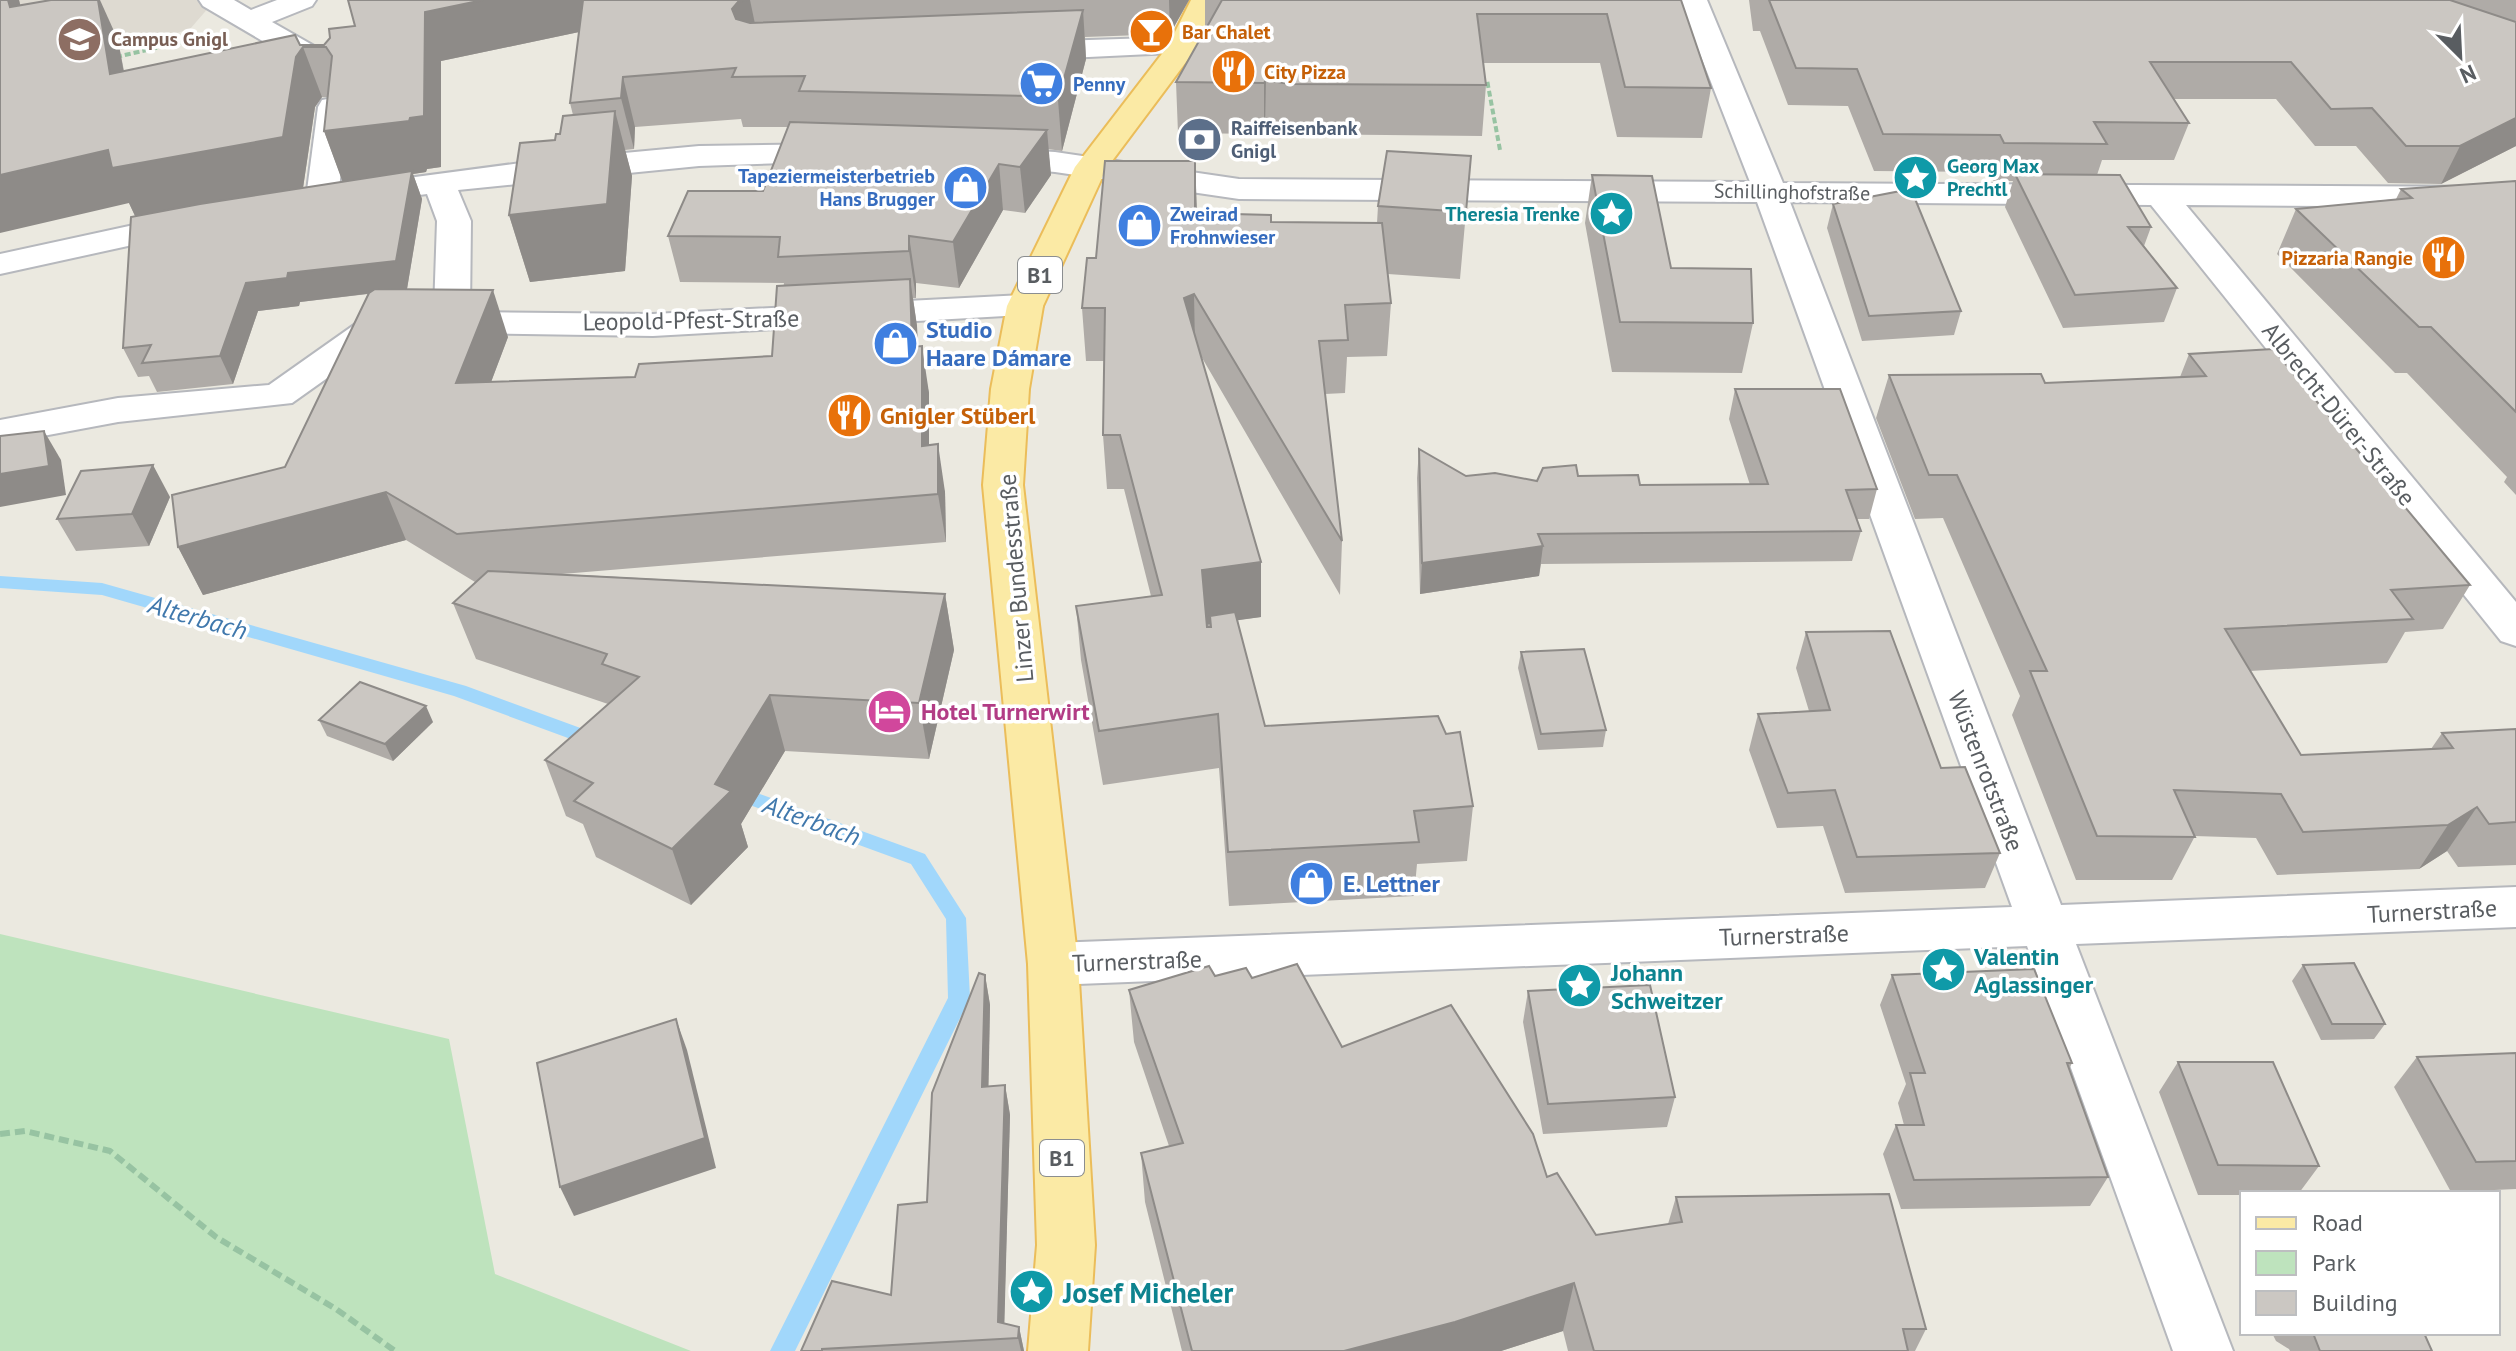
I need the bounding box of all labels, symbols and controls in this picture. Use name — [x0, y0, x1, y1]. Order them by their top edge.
bar icon: Bar Chalet — [1127, 8, 1175, 56]
school or university icon: Campus Gnigl — [56, 15, 104, 63]
north arrow — [2420, 16, 2500, 96]
place label: Bar Chalet — [1182, 19, 1271, 45]
place label: Campus Gnigl — [111, 26, 228, 52]
restaurant icon: City Pizza — [1209, 48, 1257, 96]
place label: City Pizza — [1264, 59, 1346, 85]
text: N — [2456, 59, 2480, 90]
supermarket icon: Penny — [1018, 60, 1066, 108]
place label: Penny — [1073, 71, 1126, 97]
bank icon: Raiffeisenbank Gnigl — [1176, 115, 1224, 163]
place label: Raiffeisenbank Gnigl — [1231, 115, 1358, 164]
place label: Georg Max Prechtl — [1947, 153, 2040, 202]
place icon: Georg Max Prechtl — [1892, 154, 1940, 202]
place label: Tapeziermeisterbetrieb Hans Brugger — [738, 163, 935, 212]
shop icon: Tapeziermeisterbetrieb Hans Brugger — [942, 163, 990, 211]
street label: Schillinghofstraße — [1714, 178, 1870, 206]
place icon: Theresia Trenke — [1587, 190, 1635, 238]
place label: Zweirad Frohnwieser — [1170, 201, 1275, 250]
place label: Theresia Trenke — [1445, 201, 1580, 227]
shop icon: Zweirad Frohnwieser — [1115, 202, 1163, 250]
restaurant icon: Pizzaria Rangie — [2420, 234, 2468, 282]
place label: Pizzaria Rangie — [2281, 245, 2413, 271]
road number: B1 — [1018, 257, 1062, 293]
street label: Leopold-Pfest-Straße — [582, 303, 800, 337]
place label: Studio Haare Dámare — [926, 314, 1071, 373]
street label: Albrecht-Dürer-Straße — [2255, 316, 2423, 512]
shop icon: Studio Haare Dámare — [871, 319, 919, 367]
restaurant icon: Gnigler Stüberl — [825, 391, 873, 439]
place label: Gnigler Stüberl — [880, 400, 1036, 431]
street label: Linzer Bundesstraße — [991, 473, 1041, 683]
water label: Alterbach — [144, 587, 251, 647]
street label: Wüstenrotstraße — [1941, 686, 2031, 856]
hotel icon: Hotel Turnerwirt — [866, 687, 914, 735]
place label: Hotel Turnerwirt — [921, 696, 1090, 727]
water label: Alterbach — [758, 787, 865, 853]
shop icon: E. Lettner — [1288, 859, 1336, 907]
place label: E. Lettner — [1343, 868, 1440, 899]
street label: Turnerstraße — [2366, 892, 2498, 930]
street label: Turnerstraße — [1718, 917, 1850, 953]
place label: Valentin Aglassinger — [1973, 941, 2094, 1000]
street label: Turnerstraße — [1071, 943, 1203, 979]
place icon: Valentin Aglassinger — [1919, 946, 1967, 994]
place label: Johann Schweitzer — [1610, 957, 1723, 1016]
place icon: Johann Schweitzer — [1556, 962, 1604, 1010]
road number: B1 — [1040, 1140, 1084, 1176]
legend — [2240, 1191, 2500, 1335]
text: Road — [2312, 1207, 2363, 1238]
text: Park — [2312, 1247, 2357, 1278]
place icon: Josef Micheler — [1008, 1268, 1056, 1316]
place label: Josef Micheler — [1062, 1274, 1233, 1311]
text: Building — [2312, 1287, 2398, 1318]

